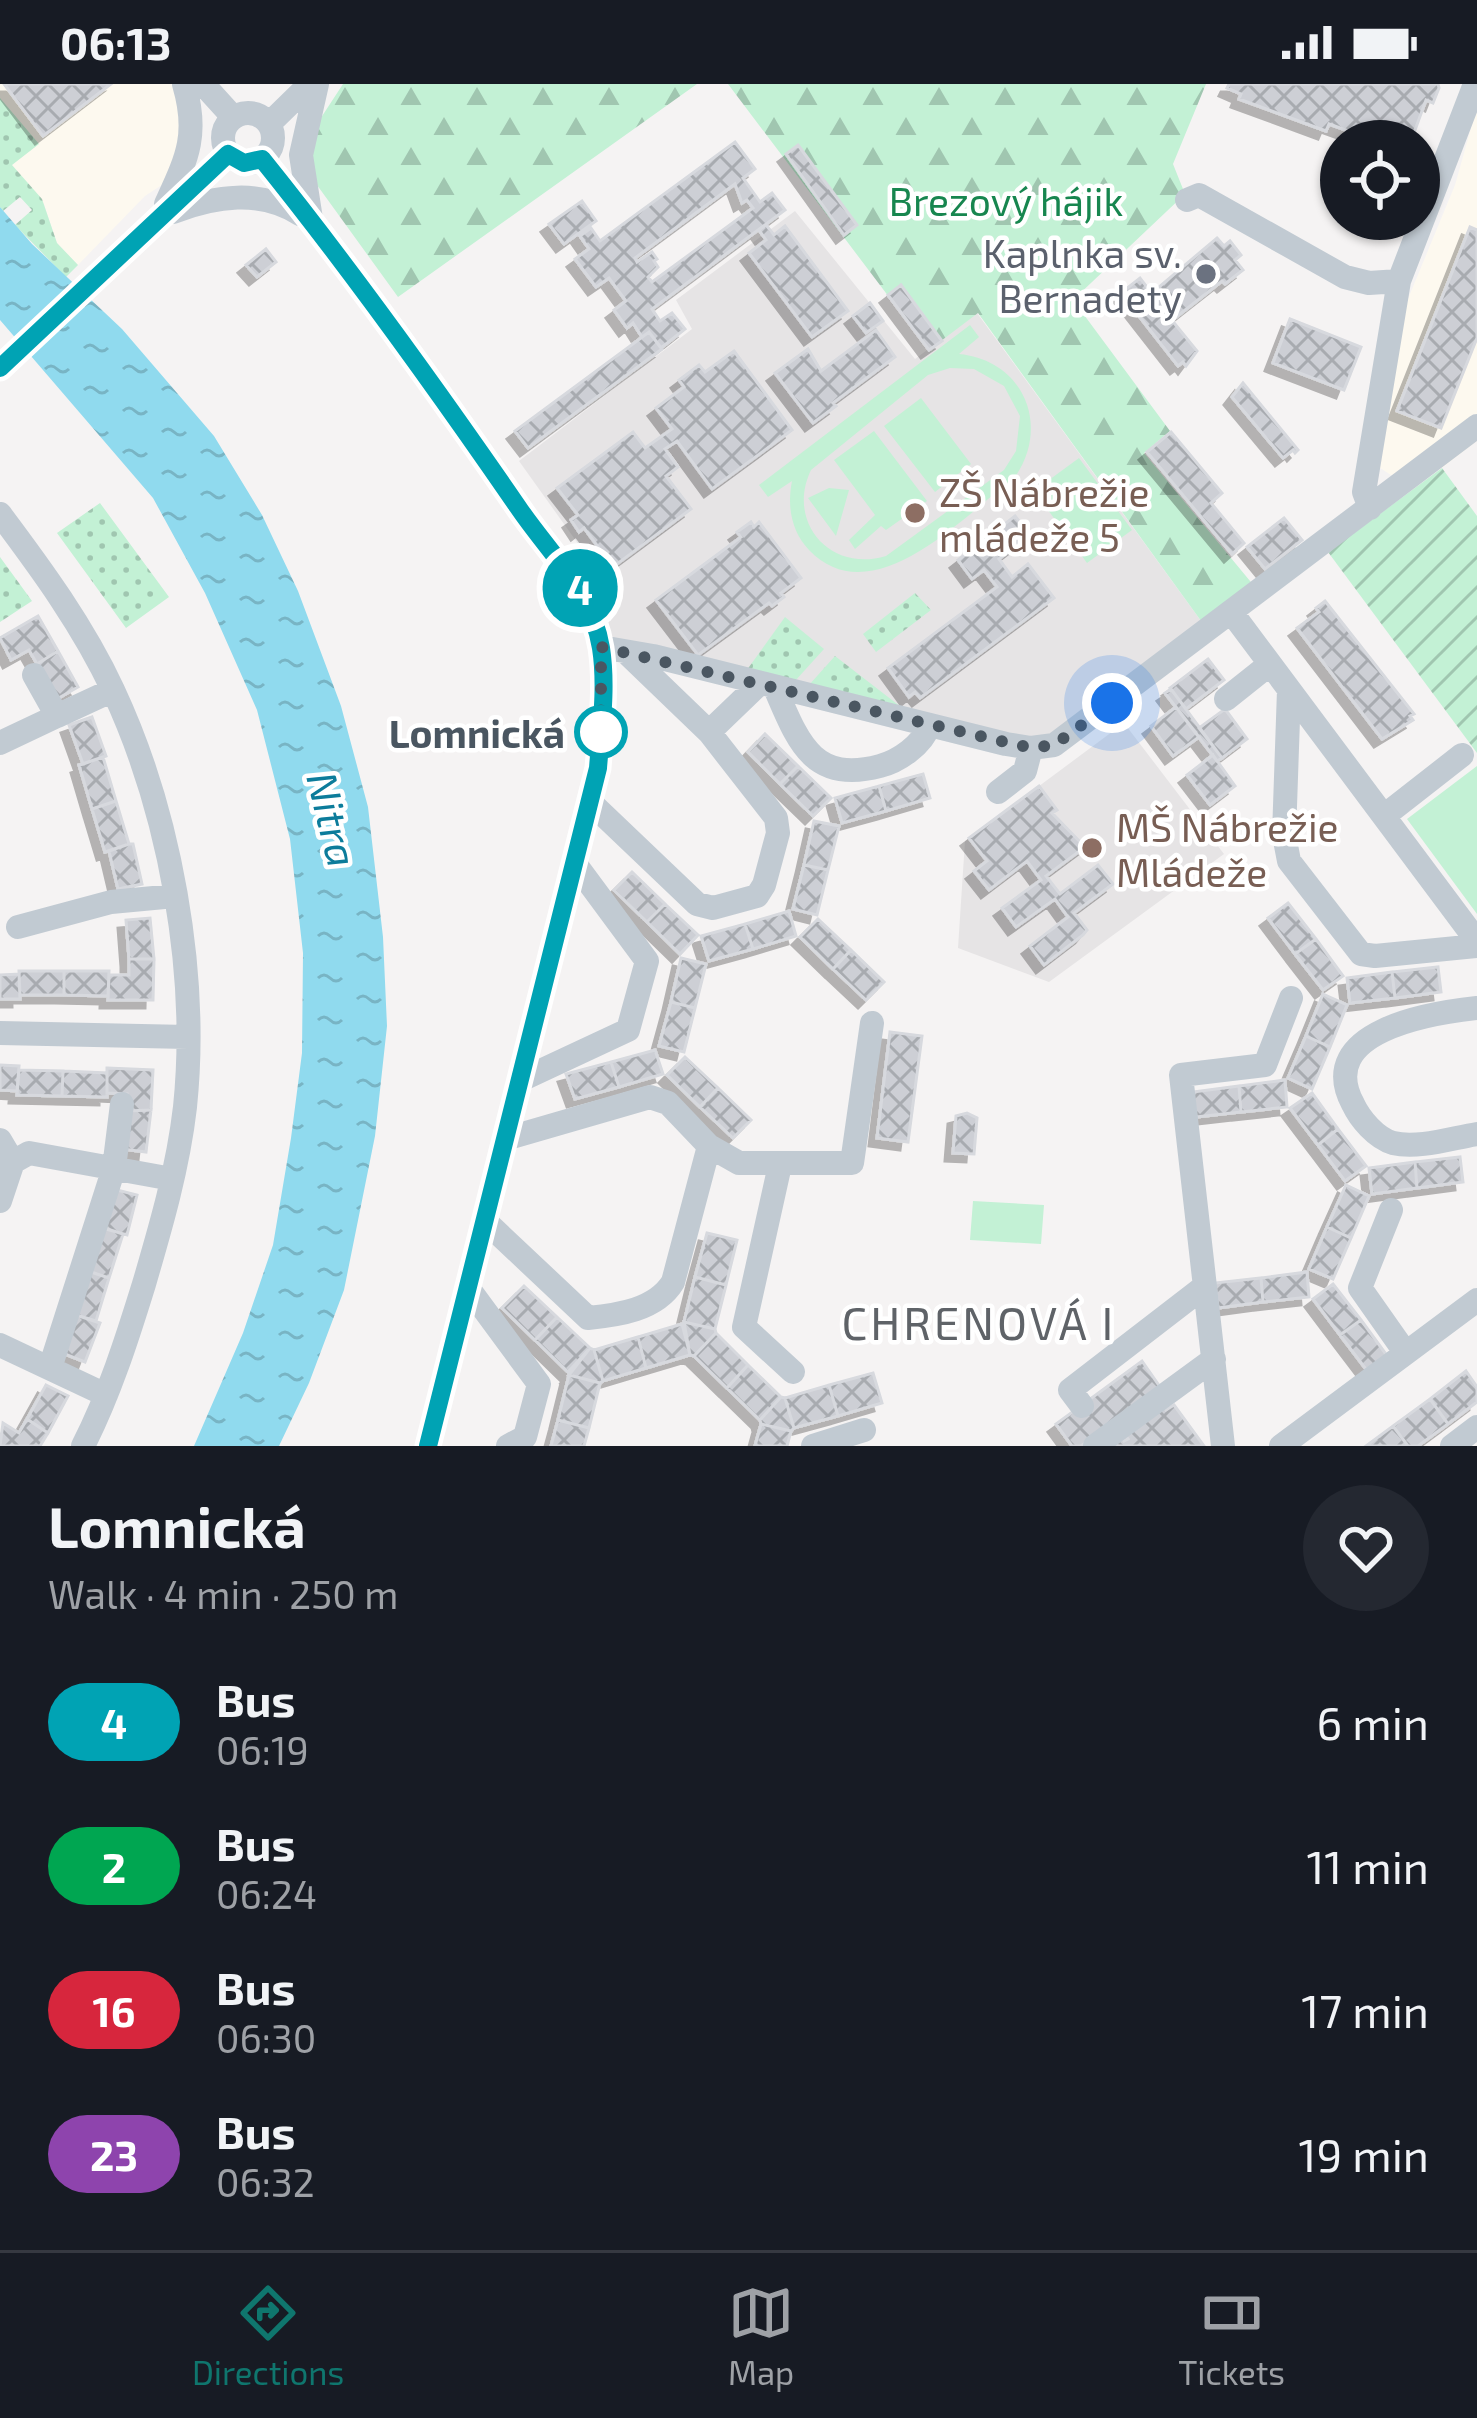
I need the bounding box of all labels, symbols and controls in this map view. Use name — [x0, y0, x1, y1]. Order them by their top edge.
text: 06:13 — [60, 15, 171, 69]
map controls — [1320, 120, 1440, 240]
button: locate — [1320, 120, 1440, 240]
park label: Brezový hájik — [889, 177, 1123, 224]
place label: Kaplnka sv. Bernadety — [983, 229, 1182, 321]
marker: Kaplnka sv. Bernadety — [1193, 261, 1219, 287]
place label: ZŠ Nábrežie mládeže 5 — [939, 468, 1149, 560]
marker: ZŠ Nábrežie mládeže 5 — [902, 500, 928, 526]
line badge: 4 — [541, 549, 619, 627]
text: 4 — [567, 563, 593, 613]
your location — [1082, 673, 1142, 733]
marker: Lomnická — [576, 707, 626, 757]
place label: Lomnická — [389, 709, 565, 756]
water label: Nitra — [298, 766, 370, 872]
place label: MŠ Nábrežie Mládeže — [1116, 803, 1339, 895]
marker: MŠ Nábrežie Mládeže — [1079, 835, 1105, 861]
district label: CHRENOVÁ I — [842, 1295, 1116, 1349]
button: heart — [1303, 1485, 1429, 1611]
text: Lomnická — [48, 1491, 306, 1559]
text: Walk · 4 min · 250 m — [48, 1570, 399, 1617]
text: Bus — [216, 1672, 295, 1726]
text: 6 min — [1316, 1695, 1429, 1749]
text: 4 — [101, 1697, 127, 1747]
text: 06:19 — [216, 1726, 309, 1773]
text: Bus — [216, 1816, 295, 1870]
text: 11 min — [1306, 1839, 1429, 1893]
text: 2 — [102, 1841, 126, 1891]
text: 06:24 — [216, 1870, 317, 1917]
text: Bus — [216, 1960, 295, 2014]
text: 17 min — [1301, 1983, 1429, 2037]
text: 16 — [93, 1985, 135, 2035]
text: 06:30 — [216, 2014, 316, 2061]
text: Bus — [216, 2104, 295, 2158]
text: 19 min — [1299, 2127, 1429, 2181]
text: 23 — [90, 2129, 138, 2179]
text: 06:32 — [216, 2158, 315, 2205]
tab: Directions — [192, 2280, 344, 2392]
tab: Map — [728, 2280, 794, 2392]
tab: Tickets — [1178, 2280, 1285, 2392]

